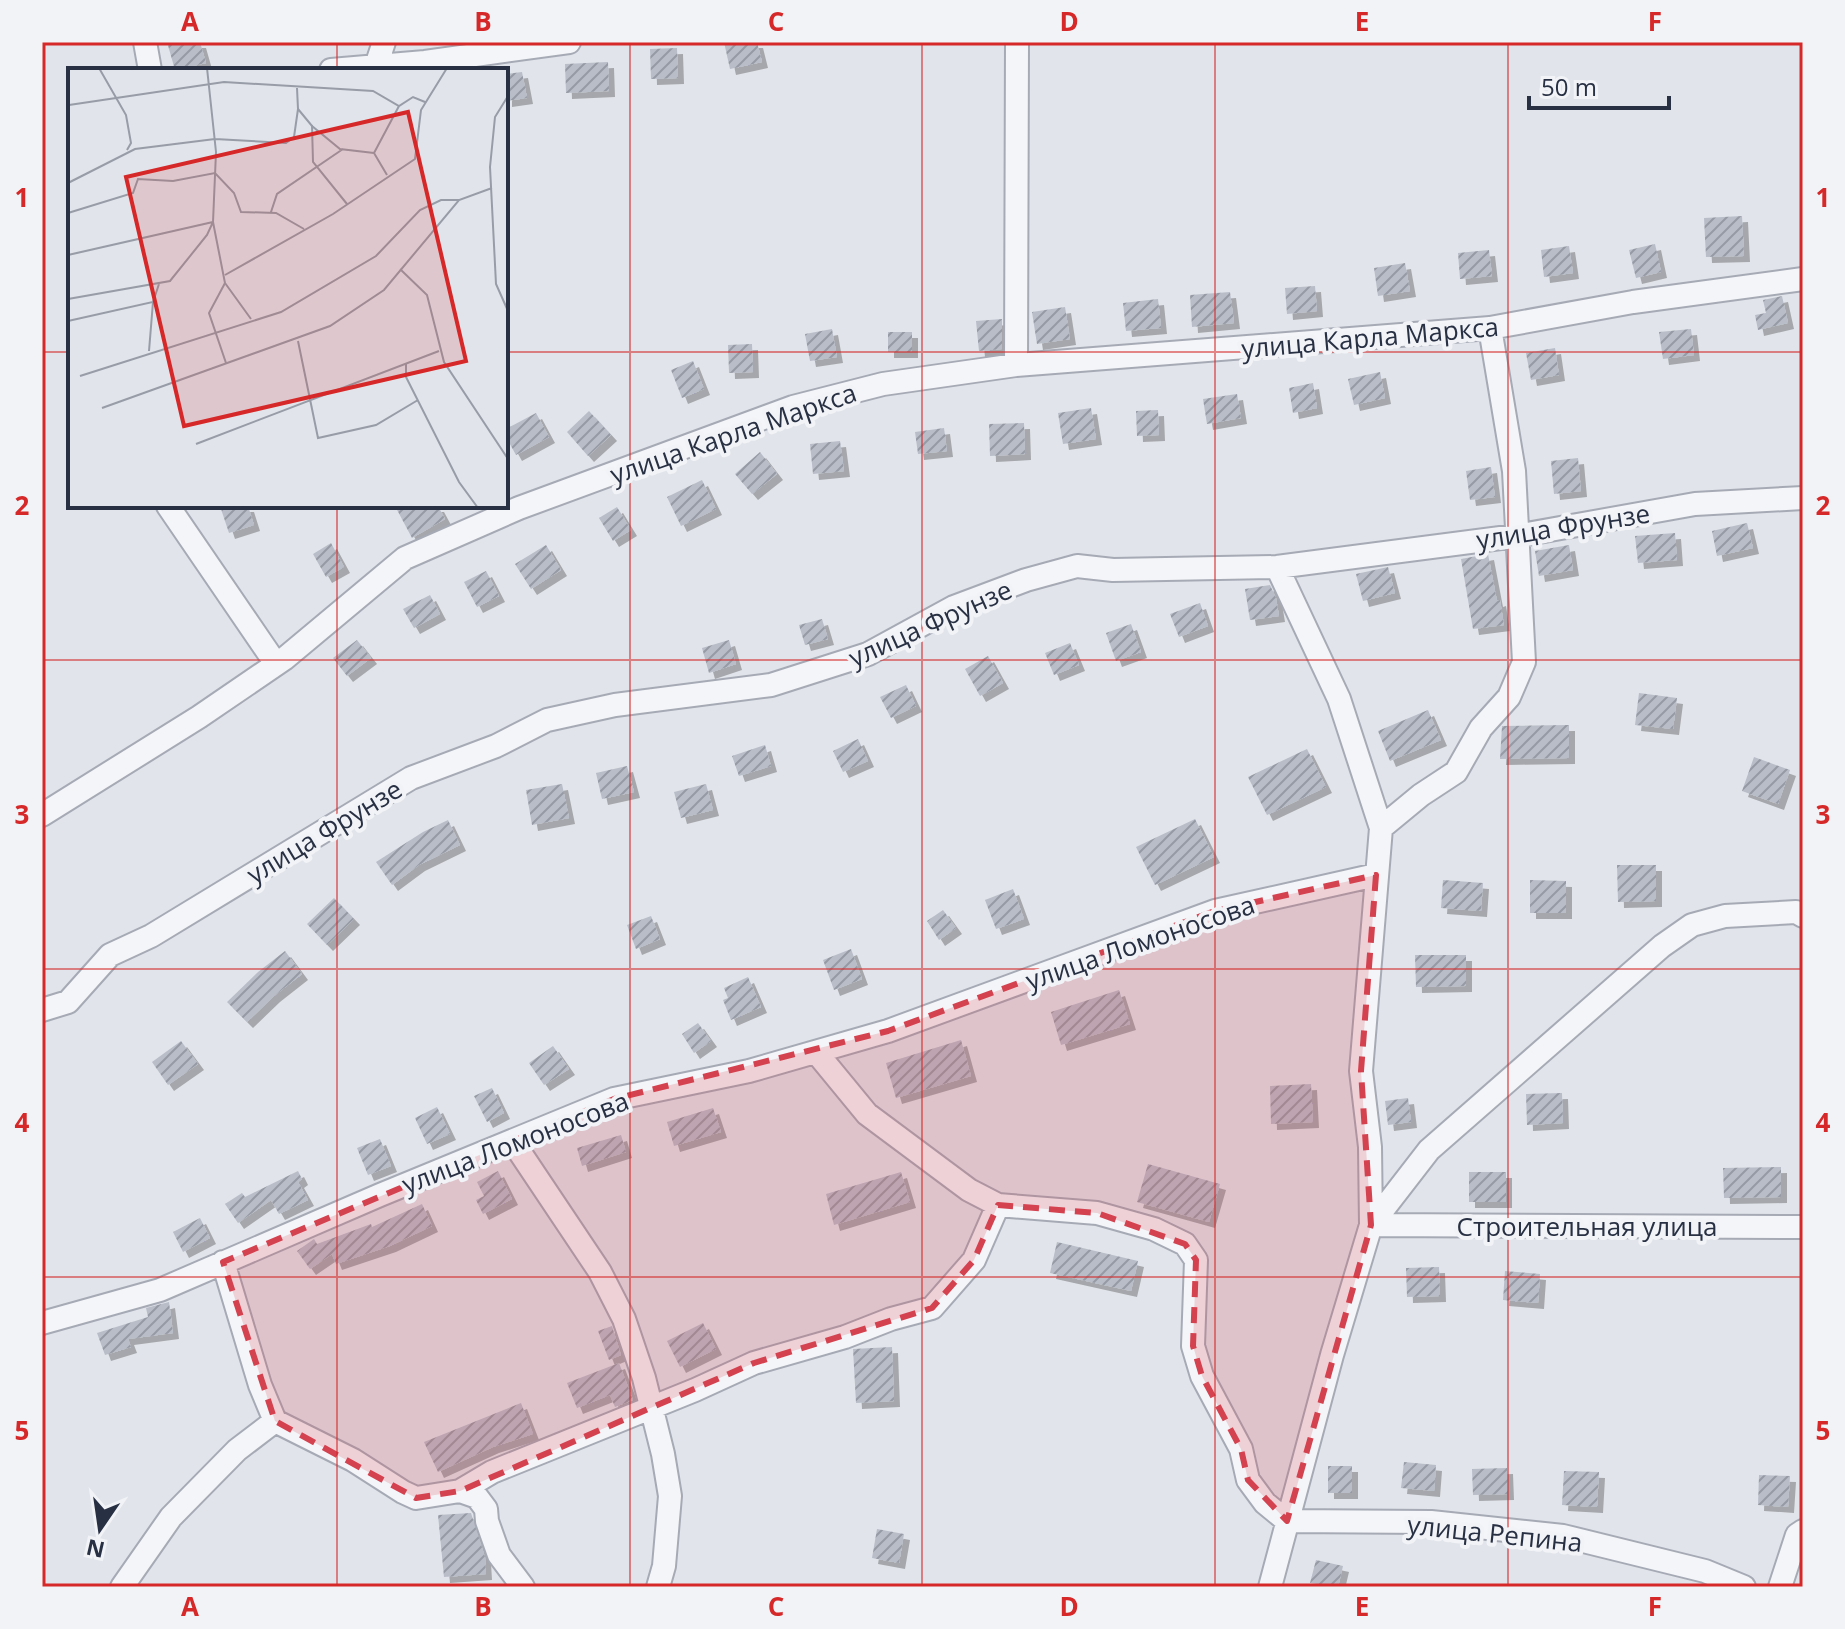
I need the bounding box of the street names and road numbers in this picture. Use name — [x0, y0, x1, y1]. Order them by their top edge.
street label: улица Карла Маркса — [1240, 308, 1500, 366]
street label: улица Карла Маркса — [605, 374, 861, 492]
street label: улица Фрунзе — [1474, 495, 1652, 557]
street label: улица Фрунзе — [843, 571, 1017, 675]
street label: улица Фрунзе — [240, 770, 408, 892]
street label: улица Ломоносова — [1021, 886, 1259, 998]
street label: улица Ломоносова — [396, 1082, 634, 1202]
street label: Строительная улица — [1457, 1208, 1717, 1244]
street label: улица Репина — [1406, 1506, 1584, 1560]

